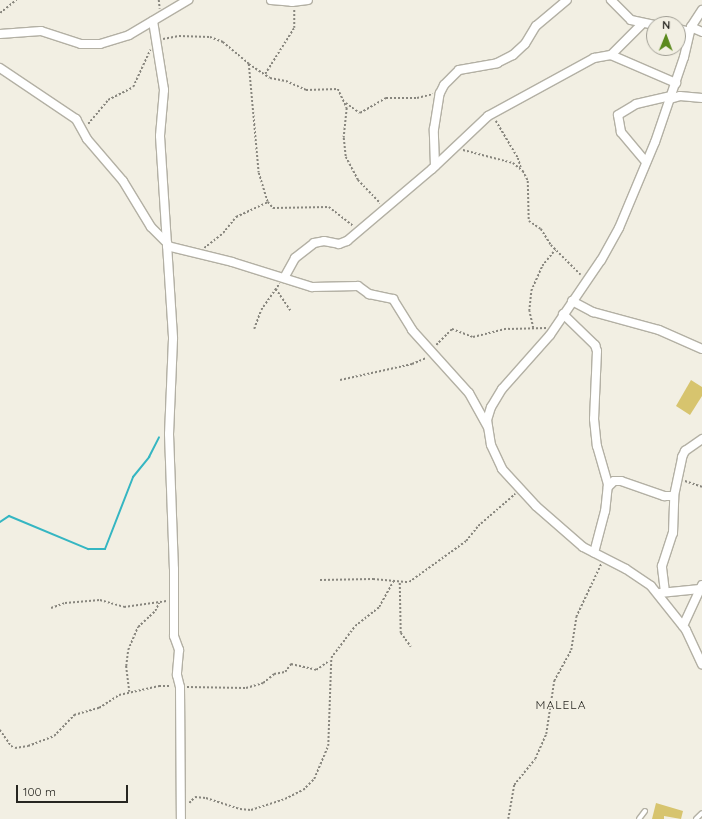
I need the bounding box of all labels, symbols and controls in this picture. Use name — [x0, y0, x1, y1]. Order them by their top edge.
north arrow — [646, 16, 686, 56]
text: N — [662, 18, 670, 32]
district label: MALELA — [535, 698, 587, 712]
scale bar — [18, 777, 130, 803]
text: 100 m — [23, 784, 56, 799]

